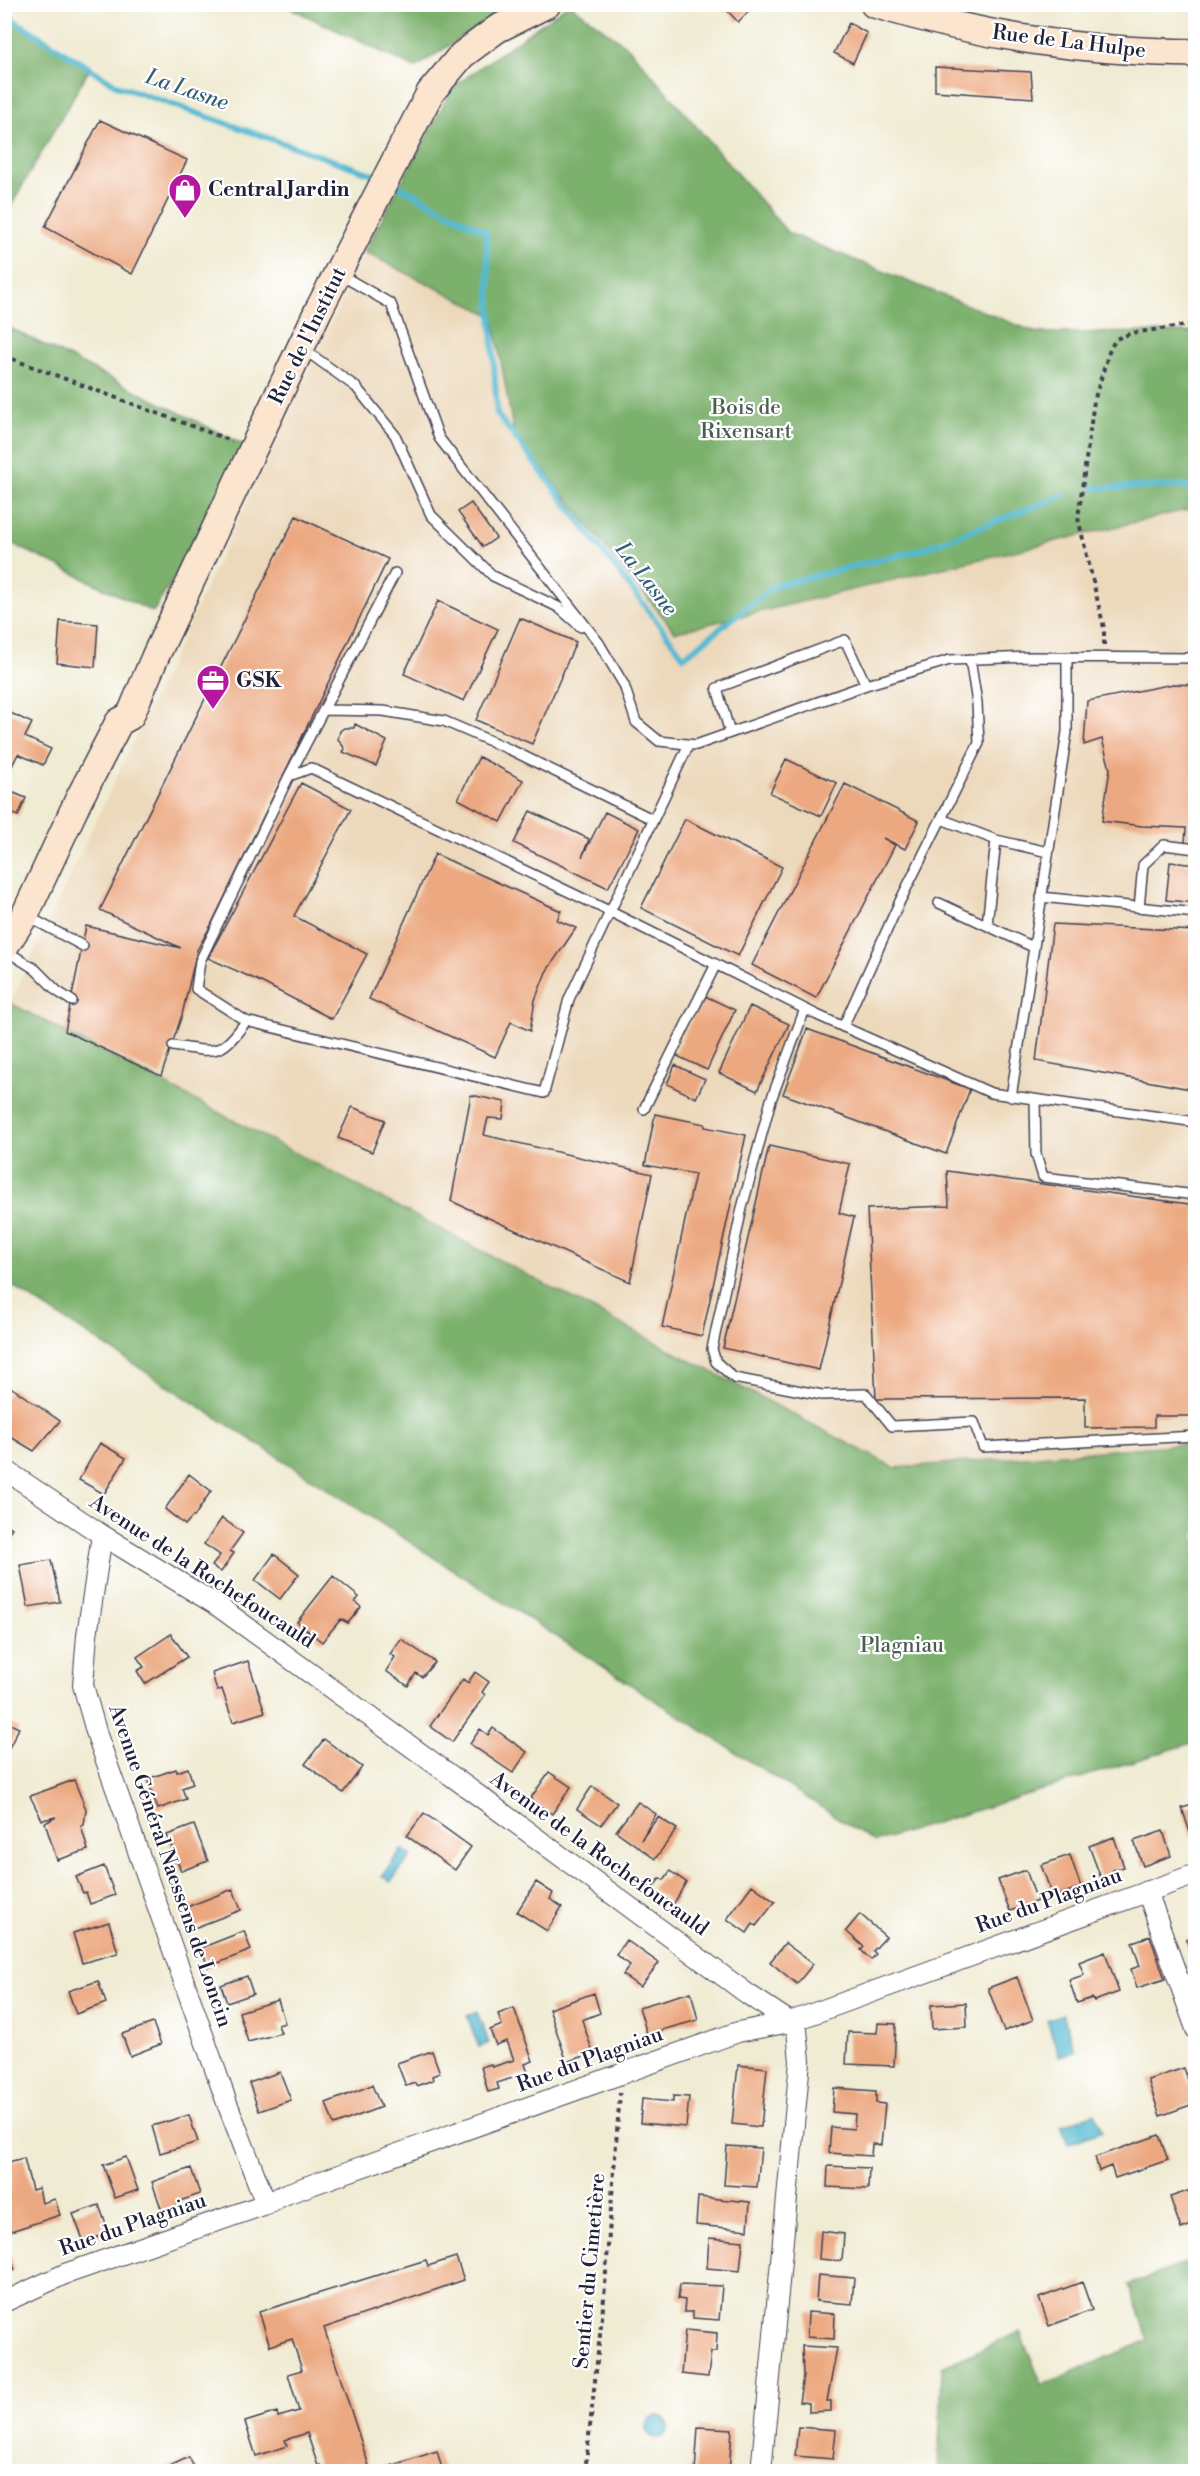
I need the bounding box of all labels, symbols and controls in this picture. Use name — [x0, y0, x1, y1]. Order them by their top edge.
street label: Rue de La Hulpe — [991, 20, 1147, 64]
water label: La Lasne — [141, 63, 232, 117]
shop icon: Central Jardin — [167, 172, 203, 219]
place label: Central Jardin — [208, 177, 350, 203]
street label: Rue de l'Institut — [263, 262, 353, 409]
park label: Bois de Rixensart — [700, 395, 792, 445]
water label: La Lasne — [608, 536, 683, 621]
office icon: GSK — [195, 663, 231, 710]
place label: GSK — [236, 668, 283, 694]
street label: Avenue de la Rochefoucauld — [84, 1489, 320, 1655]
park label: Plagniau — [860, 1633, 944, 1659]
street label: Avenue Général Naessens de Loncin — [102, 1700, 238, 2031]
street label: Avenue de la Rochefoucauld — [484, 1765, 713, 1942]
street label: Rue du Plagniau — [972, 1862, 1126, 1940]
street label: Rue du Plagniau — [513, 2021, 667, 2099]
street label: Sentier du Cimetière — [568, 2172, 612, 2370]
street label: Rue du Plagniau — [56, 2188, 210, 2262]

